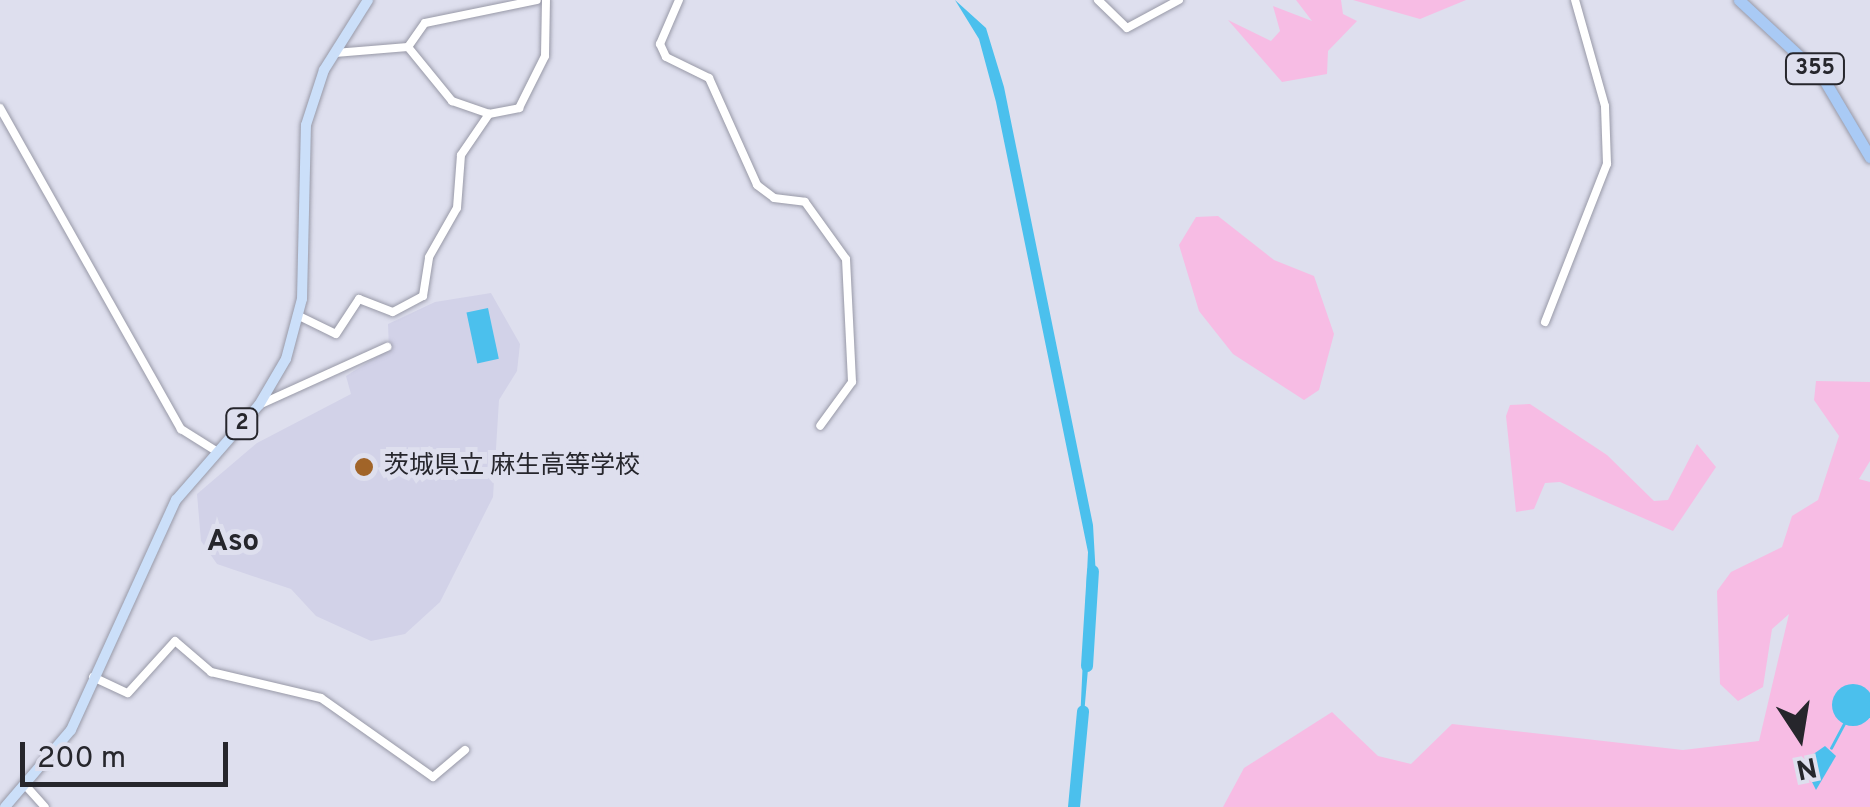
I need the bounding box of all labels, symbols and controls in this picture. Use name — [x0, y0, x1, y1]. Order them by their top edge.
road number: 355 — [1782, 52, 1848, 86]
road number: 2 — [224, 407, 260, 441]
place label: 茨城県立 麻生高等学校 — [384, 452, 640, 482]
marker: 茨城県立 麻生高等学校 — [353, 456, 375, 478]
district label: Aso — [207, 525, 259, 561]
north arrow — [1750, 687, 1850, 787]
scale bar — [25, 722, 232, 784]
text: 200 m — [37, 741, 126, 778]
text: N — [1793, 747, 1820, 786]

